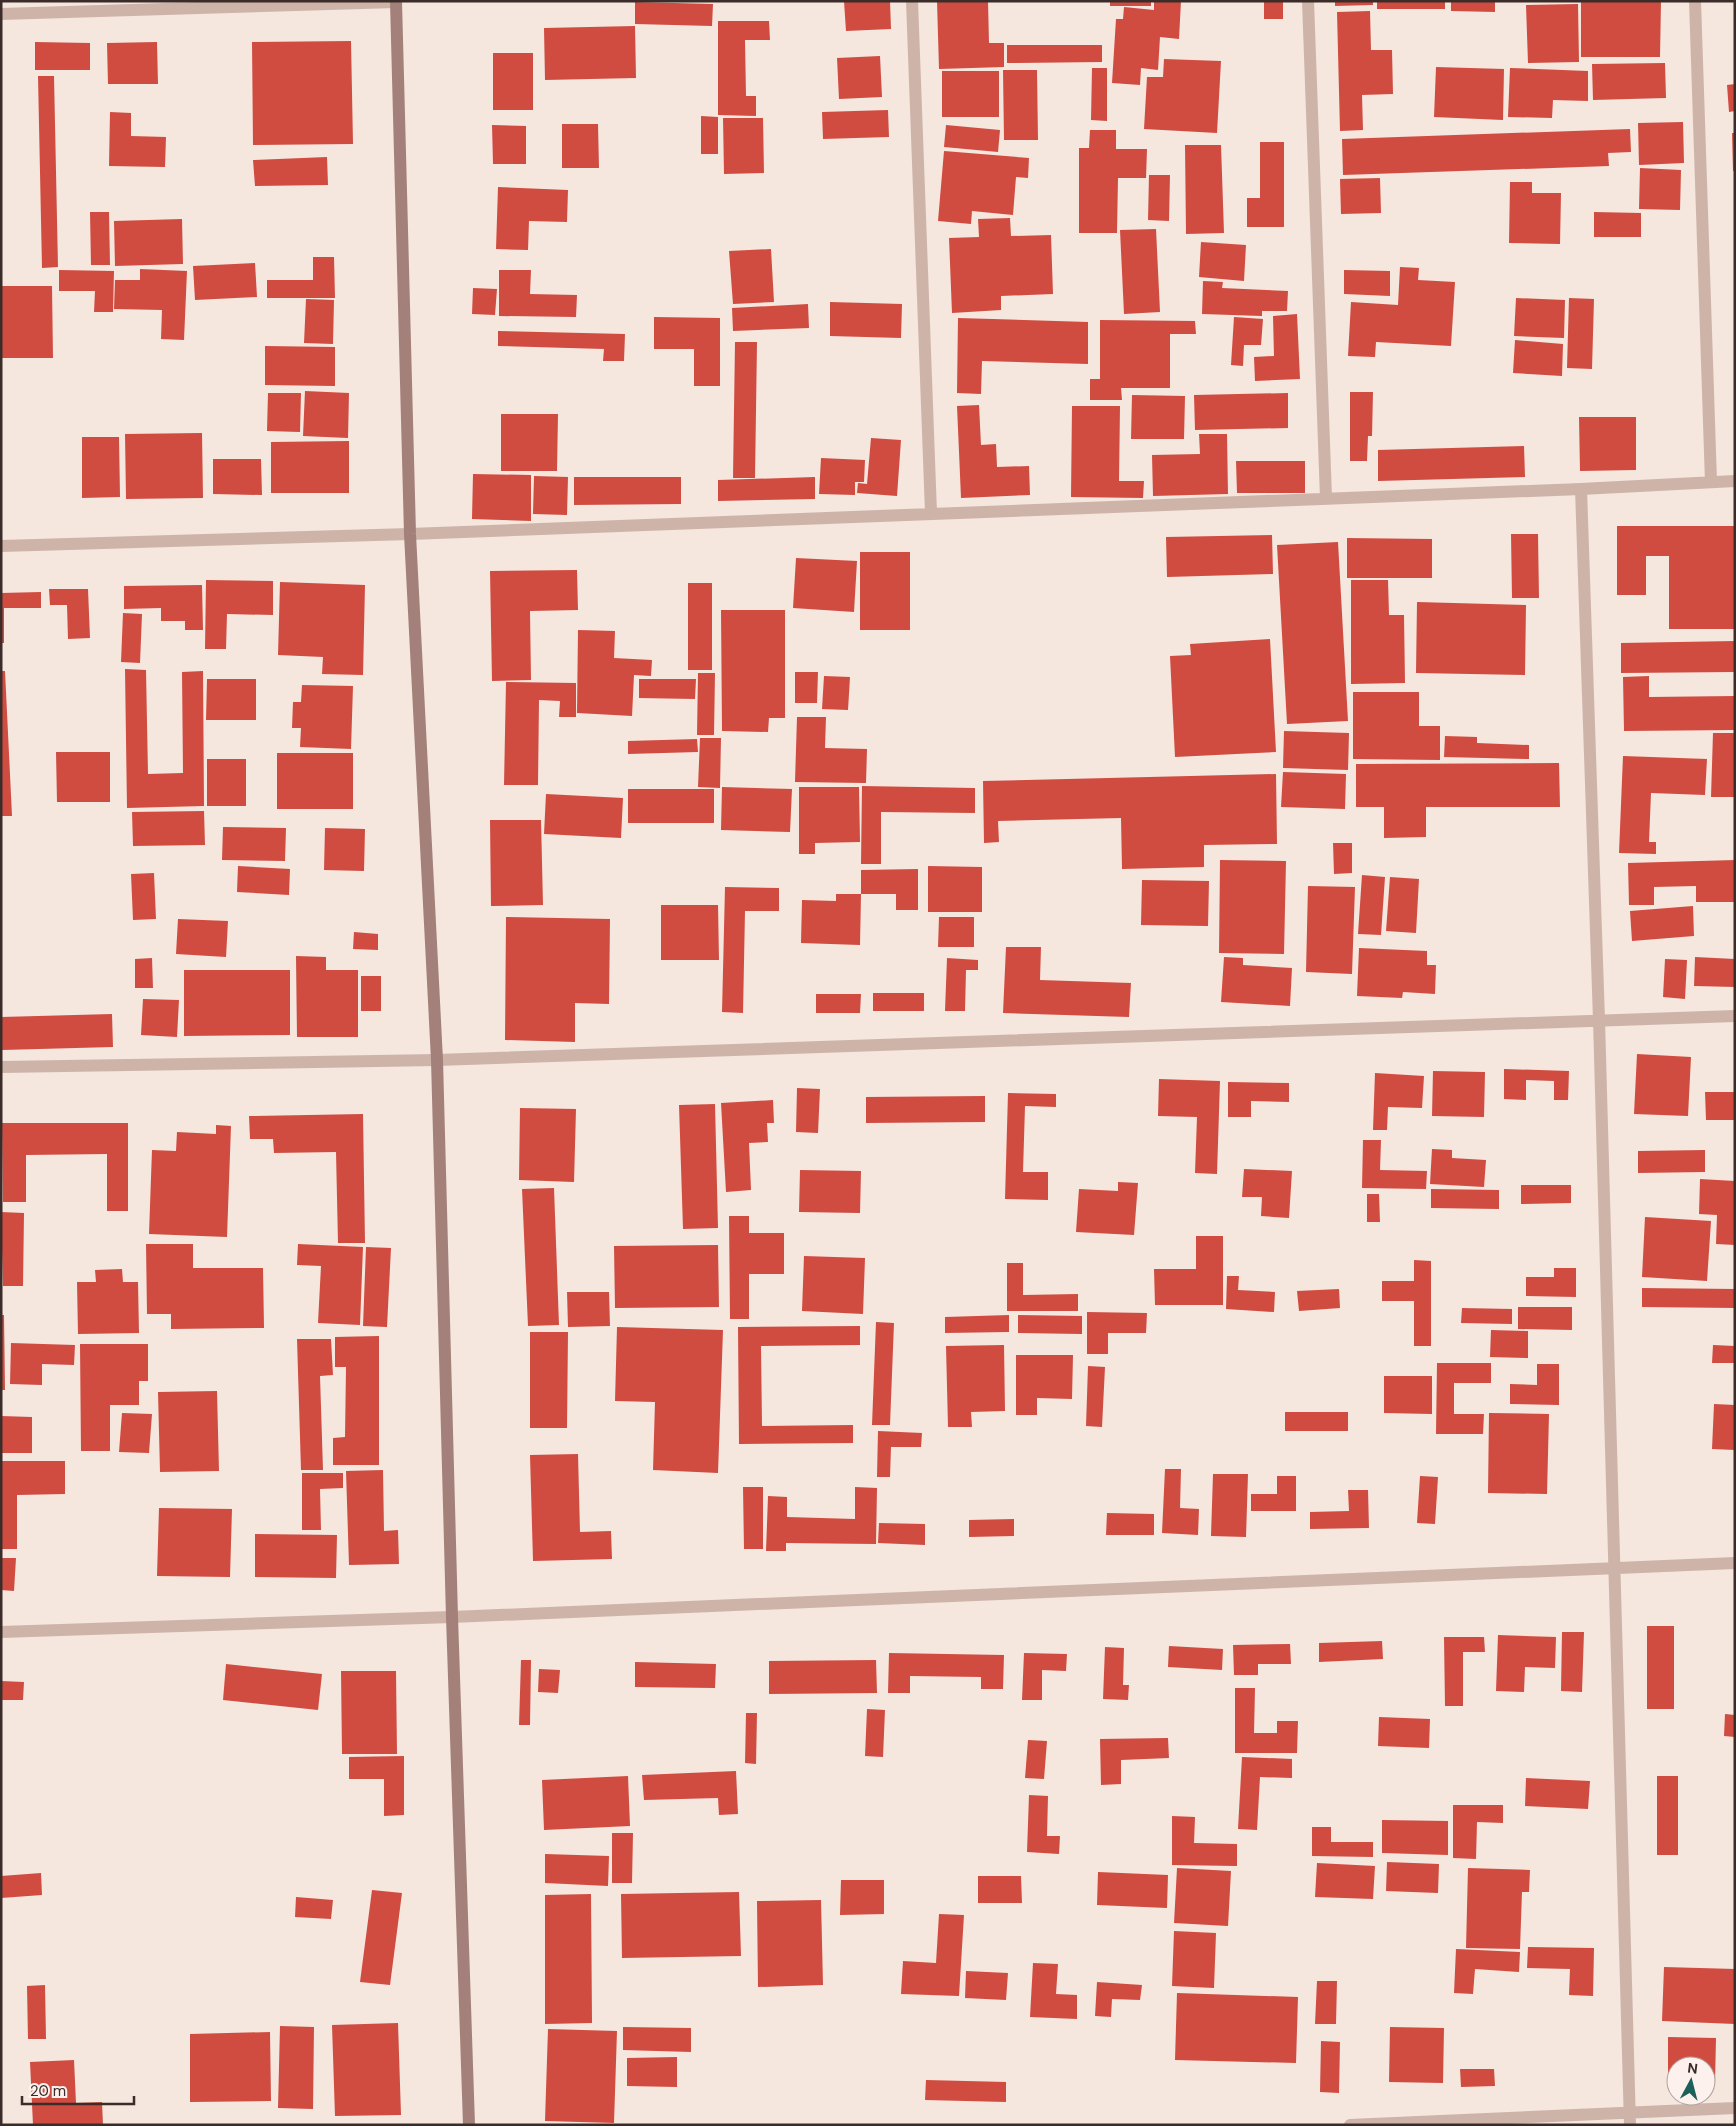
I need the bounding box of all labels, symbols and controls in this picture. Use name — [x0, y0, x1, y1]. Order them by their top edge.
north arrow — [1666, 2056, 1716, 2106]
text: N — [1686, 2059, 1699, 2078]
scale bar — [22, 2074, 135, 2106]
text: 20 m — [30, 2081, 66, 2101]

